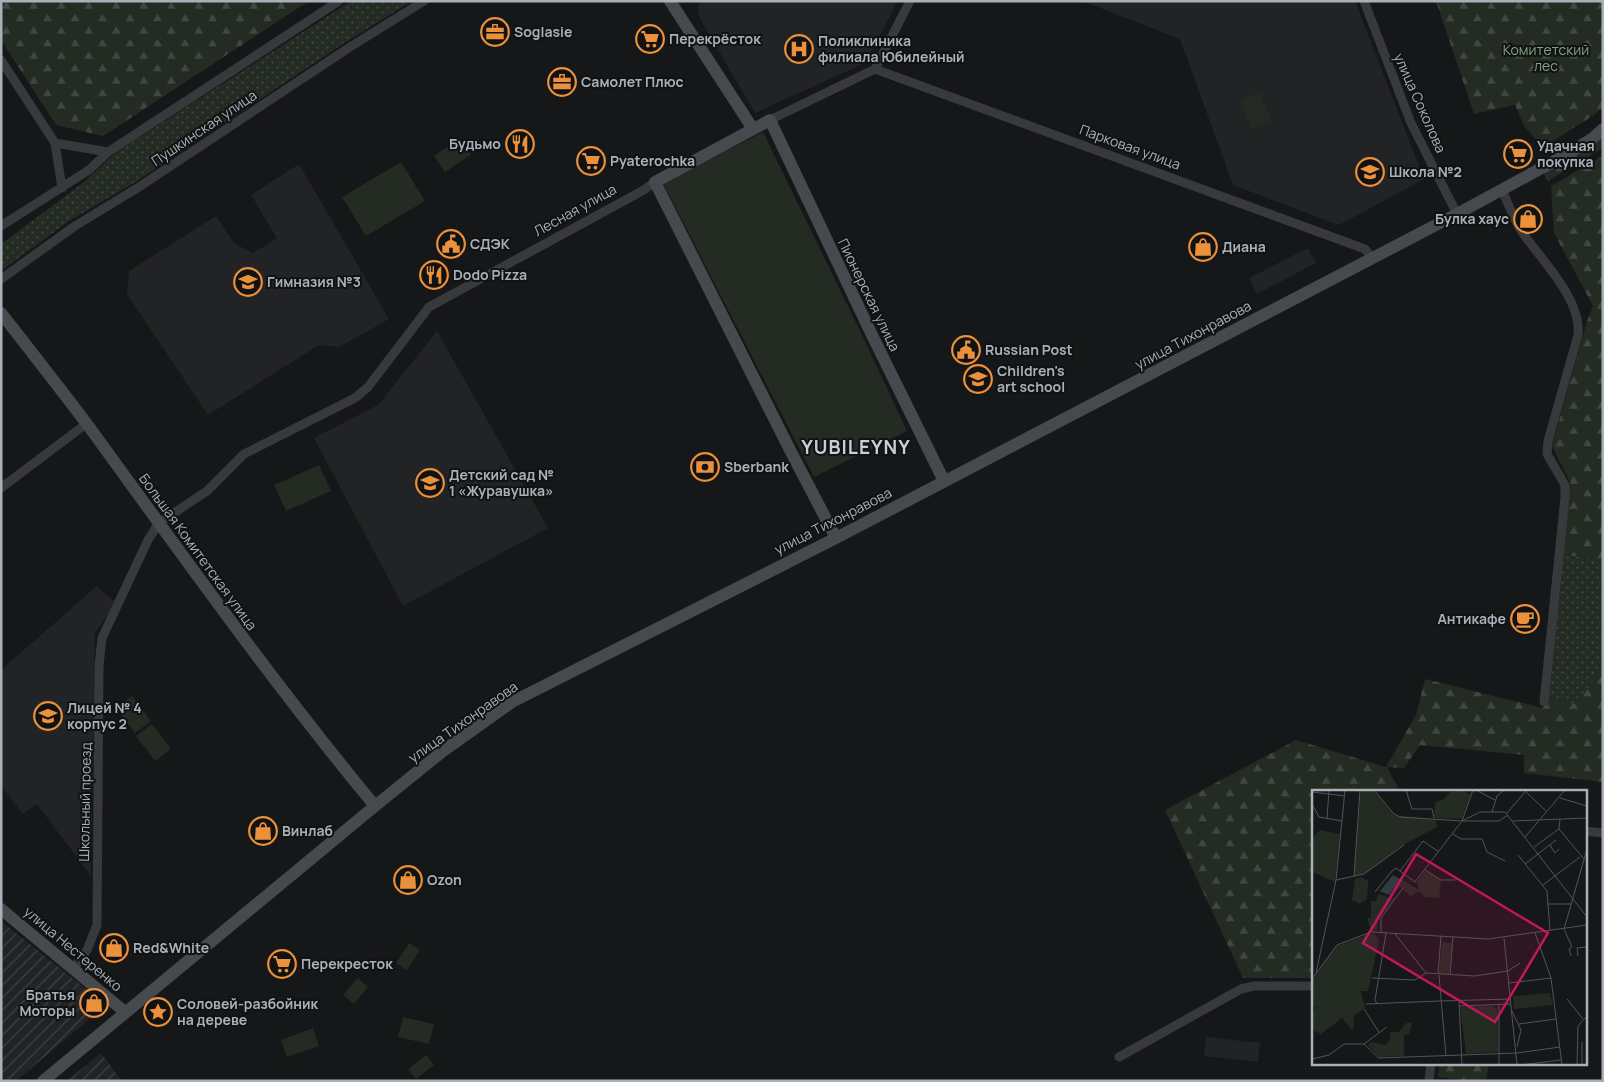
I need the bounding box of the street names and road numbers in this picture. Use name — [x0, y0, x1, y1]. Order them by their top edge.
street label: улица Соколова — [1390, 50, 1451, 156]
street label: Пушкинская улица — [147, 85, 260, 170]
street label: Парковая улица — [1077, 119, 1183, 174]
street label: Лесная улица — [530, 179, 620, 240]
street label: Пионерская улица — [834, 235, 905, 354]
street label: улица Тихонравова — [1131, 296, 1254, 373]
street label: Большая Комитетская улица — [135, 470, 262, 634]
street label: улица Тихонравова — [771, 483, 895, 558]
street label: улица Тихонравова — [404, 677, 521, 766]
street label: Школьный проезд — [74, 742, 95, 862]
street label: улица Нестеренко — [20, 902, 126, 995]

